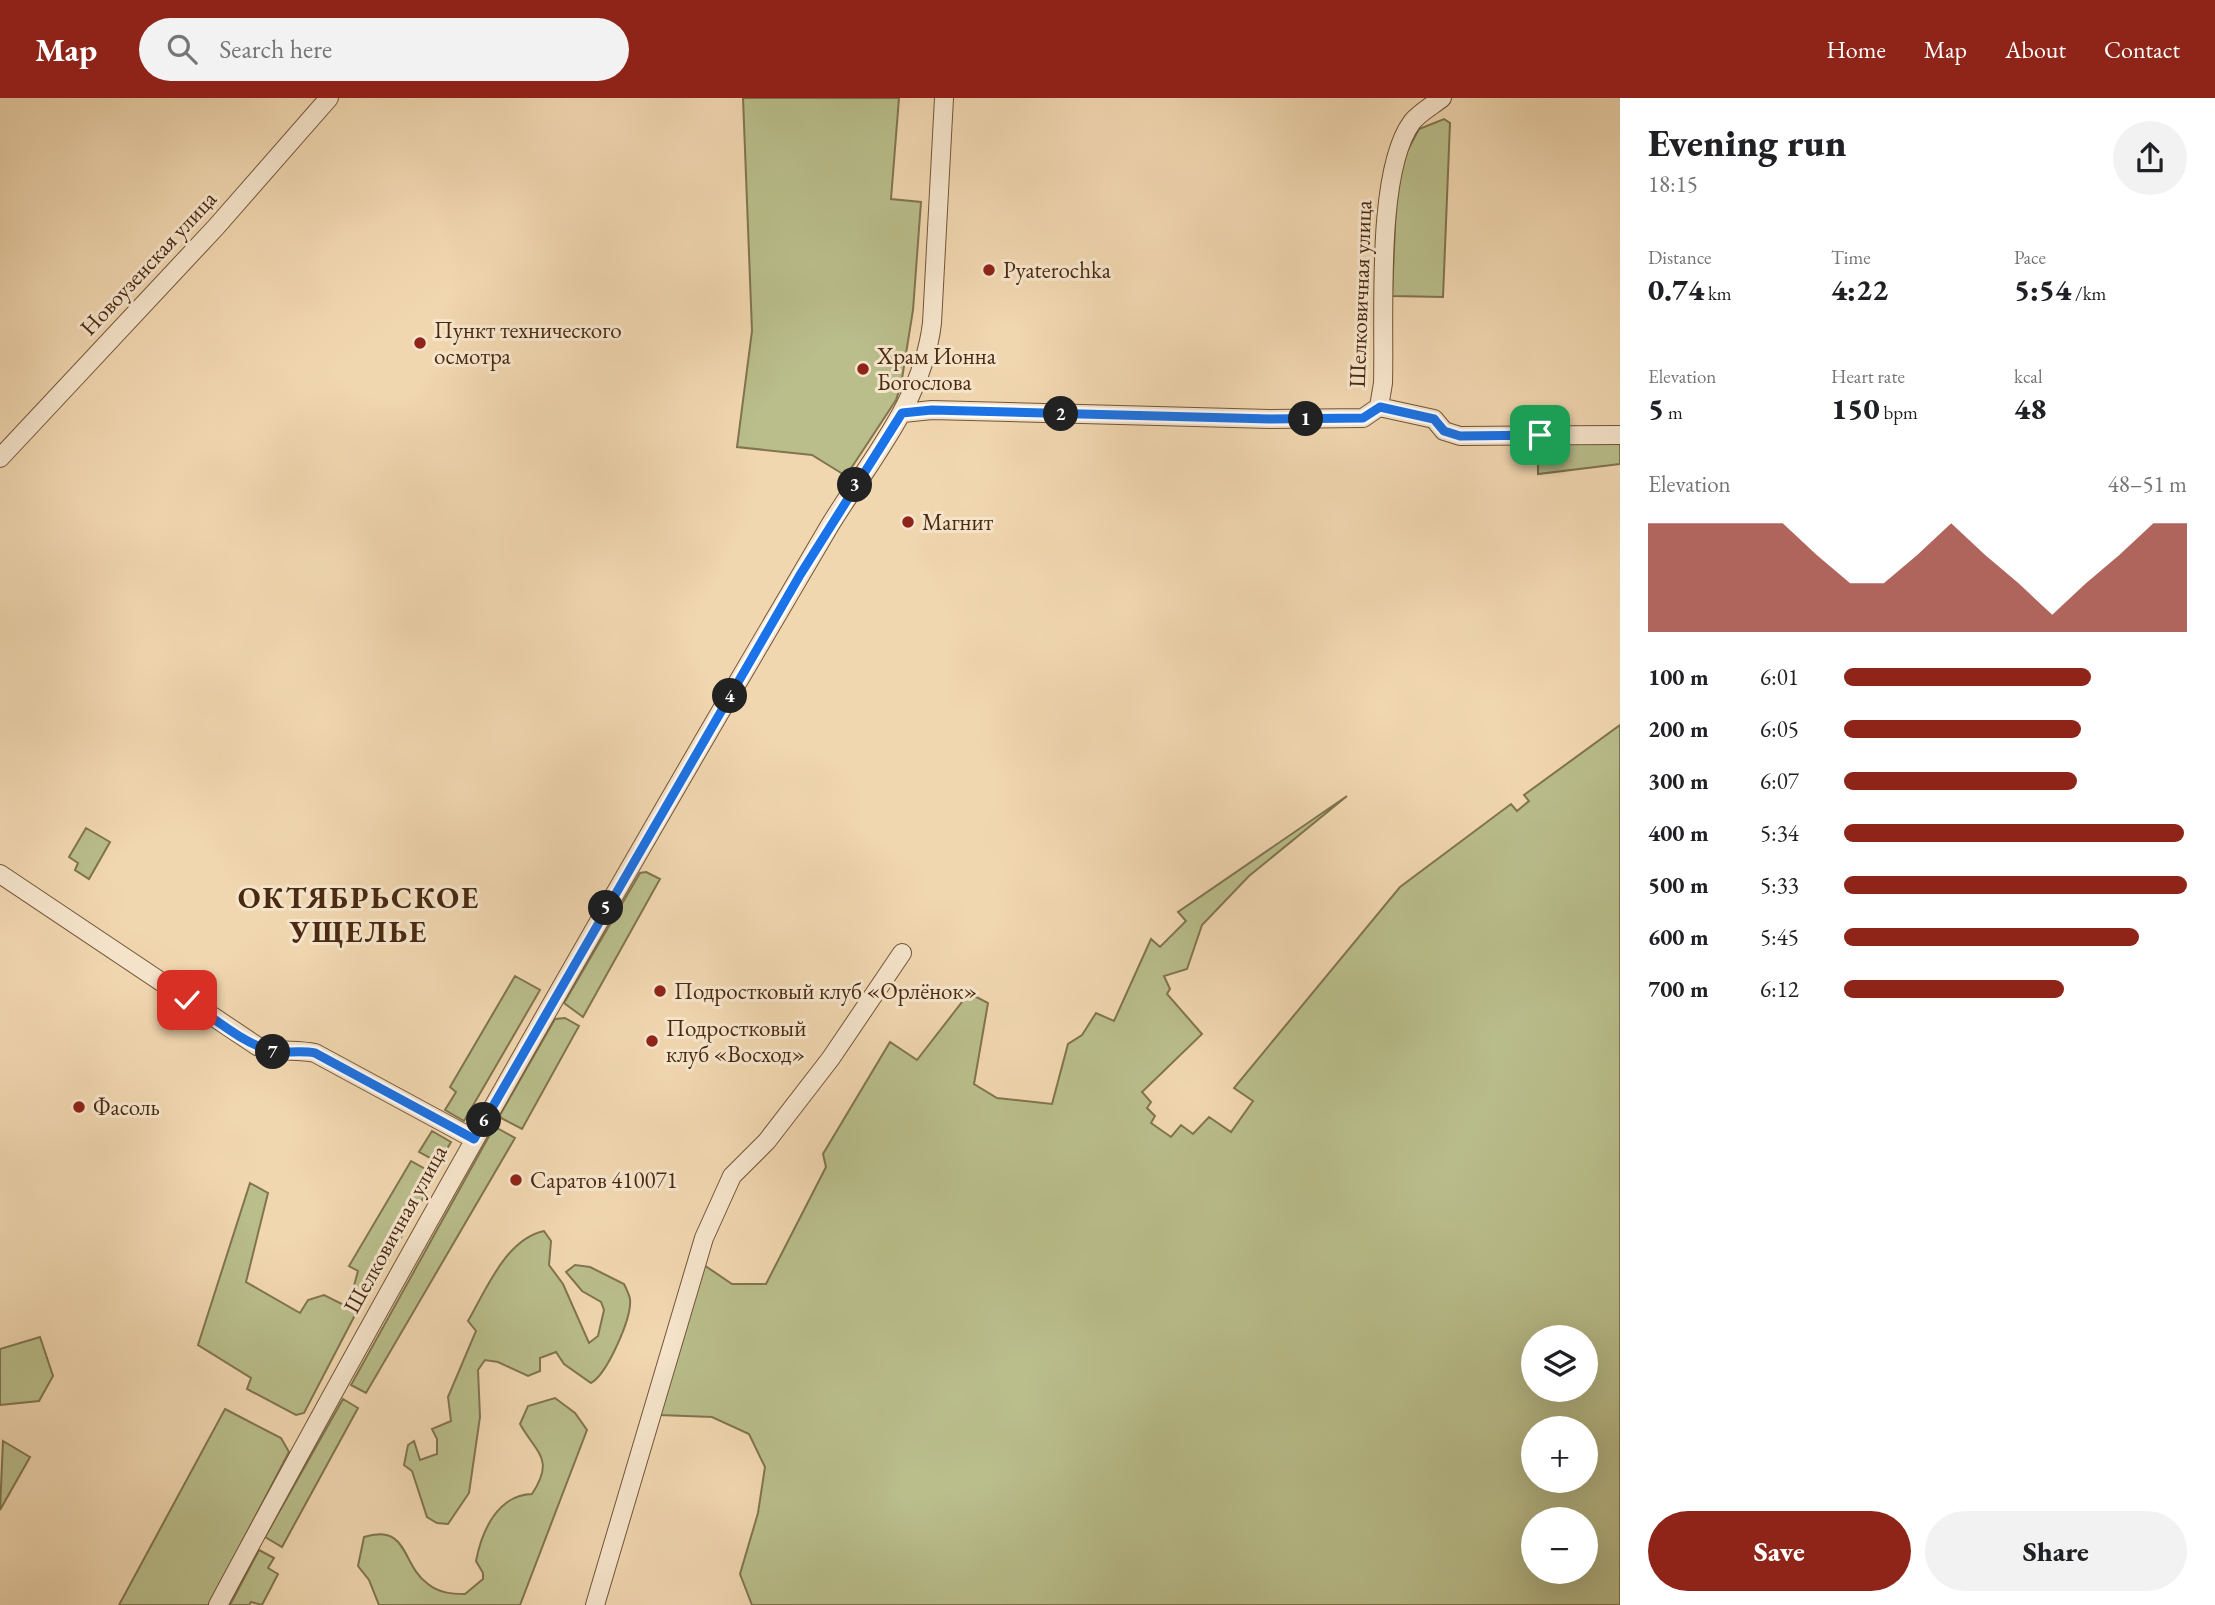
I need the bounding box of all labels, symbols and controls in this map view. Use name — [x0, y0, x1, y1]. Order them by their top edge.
search box — [139, 18, 629, 81]
text: Map — [35, 28, 97, 71]
icon: search — [163, 30, 201, 68]
text: Search here — [219, 32, 332, 66]
text: Home — [1826, 34, 1886, 65]
text: Map — [1924, 34, 1967, 65]
text: About — [2005, 34, 2066, 65]
text: Contact — [2104, 34, 2180, 65]
text: Evening run — [1648, 118, 1846, 167]
button: share — [2113, 121, 2187, 195]
text: 18:15 — [1648, 169, 1698, 199]
street label: Новоузенская улица — [73, 184, 223, 342]
street label: Шелковичная улица — [1342, 199, 1378, 388]
text: Distance — [1648, 245, 1711, 270]
text: Time — [1831, 245, 1871, 270]
text: Pace — [2014, 245, 2046, 270]
place label: Pyaterochka — [1003, 255, 1112, 285]
marker: Pyaterochka — [981, 262, 997, 278]
text: 0.74 — [1648, 270, 1704, 309]
text: 4:22 — [1831, 270, 1888, 309]
text: 5:54 — [2014, 270, 2071, 309]
text: km — [1704, 281, 1732, 306]
text: /km — [2071, 281, 2106, 306]
place label: Пункт технического осмотра — [434, 315, 622, 371]
marker: Пункт технического осмотра — [412, 335, 428, 351]
place label: Храм Ионна Богослова — [876, 341, 997, 397]
marker: Храм Ионна Богослова — [855, 361, 871, 377]
text: Elevation — [1648, 364, 1716, 389]
text: Heart rate — [1831, 364, 1905, 389]
text: kcal — [2014, 364, 2043, 389]
text: 5 — [1648, 389, 1664, 428]
text: 150 — [1831, 389, 1880, 428]
text: 48 — [2014, 389, 2046, 428]
pin: 2 — [1044, 396, 1078, 432]
text: m — [1664, 400, 1683, 425]
text: bpm — [1880, 400, 1918, 425]
text: 2 — [1055, 401, 1066, 426]
pin: 1 — [1288, 402, 1324, 436]
pin — [1510, 405, 1570, 465]
text: 1 — [1300, 406, 1311, 431]
icon: arrive — [1521, 416, 1559, 454]
pin: 3 — [838, 468, 872, 502]
text: Elevation — [1648, 469, 1731, 499]
text: 48–51 m — [2108, 469, 2187, 499]
text: 3 — [849, 472, 860, 497]
place label: Магнит — [922, 507, 994, 537]
marker: Магнит — [900, 514, 916, 530]
text: 100 m — [1648, 662, 1709, 692]
text: 6:01 — [1760, 662, 1799, 692]
pin: 4 — [712, 678, 748, 714]
text: 4 — [724, 683, 735, 708]
text: 200 m — [1648, 714, 1709, 744]
text: 6:05 — [1760, 714, 1799, 744]
text: 300 m — [1648, 766, 1709, 796]
text: 6:07 — [1760, 766, 1799, 796]
text: 400 m — [1648, 818, 1709, 848]
text: 5:34 — [1760, 818, 1799, 848]
text: 500 m — [1648, 870, 1709, 900]
text: 5:33 — [1760, 870, 1799, 900]
district label: ОКТЯБРЬСКОЕ УЩЕЛЬЕ — [238, 878, 480, 951]
pin: 5 — [588, 890, 624, 926]
text: 5 — [600, 895, 611, 920]
text: 600 m — [1648, 922, 1709, 952]
text: 5:45 — [1760, 922, 1799, 952]
pin — [157, 970, 217, 1030]
text: 700 m — [1648, 974, 1709, 1004]
text: 6:12 — [1760, 974, 1799, 1004]
place label: Подростковый клуб «Орлёнок» — [674, 976, 977, 1006]
icon: check — [168, 981, 206, 1019]
marker: Подростковый клуб «Орлёнок» — [652, 983, 668, 999]
place label: Подростковый клуб «Восход» — [666, 1013, 806, 1069]
marker: Подростковый клуб «Восход» — [644, 1033, 660, 1049]
pin: 7 — [256, 1034, 290, 1070]
text: 7 — [267, 1039, 278, 1064]
place label: Фасоль — [93, 1092, 160, 1122]
marker: Фасоль — [71, 1099, 87, 1115]
pin: 6 — [466, 1102, 502, 1138]
text: 6 — [478, 1107, 489, 1132]
street label: Шелковичная улица — [336, 1139, 454, 1318]
place label: Саратов 410071 — [530, 1165, 678, 1195]
marker: Саратов 410071 — [508, 1172, 524, 1188]
map controls — [1521, 1325, 1598, 1584]
button: layers — [1521, 1325, 1598, 1402]
button: + — [1521, 1416, 1598, 1493]
button: − — [1521, 1507, 1598, 1584]
button: Save — [1648, 1511, 1911, 1591]
button: Share — [1925, 1511, 2187, 1591]

